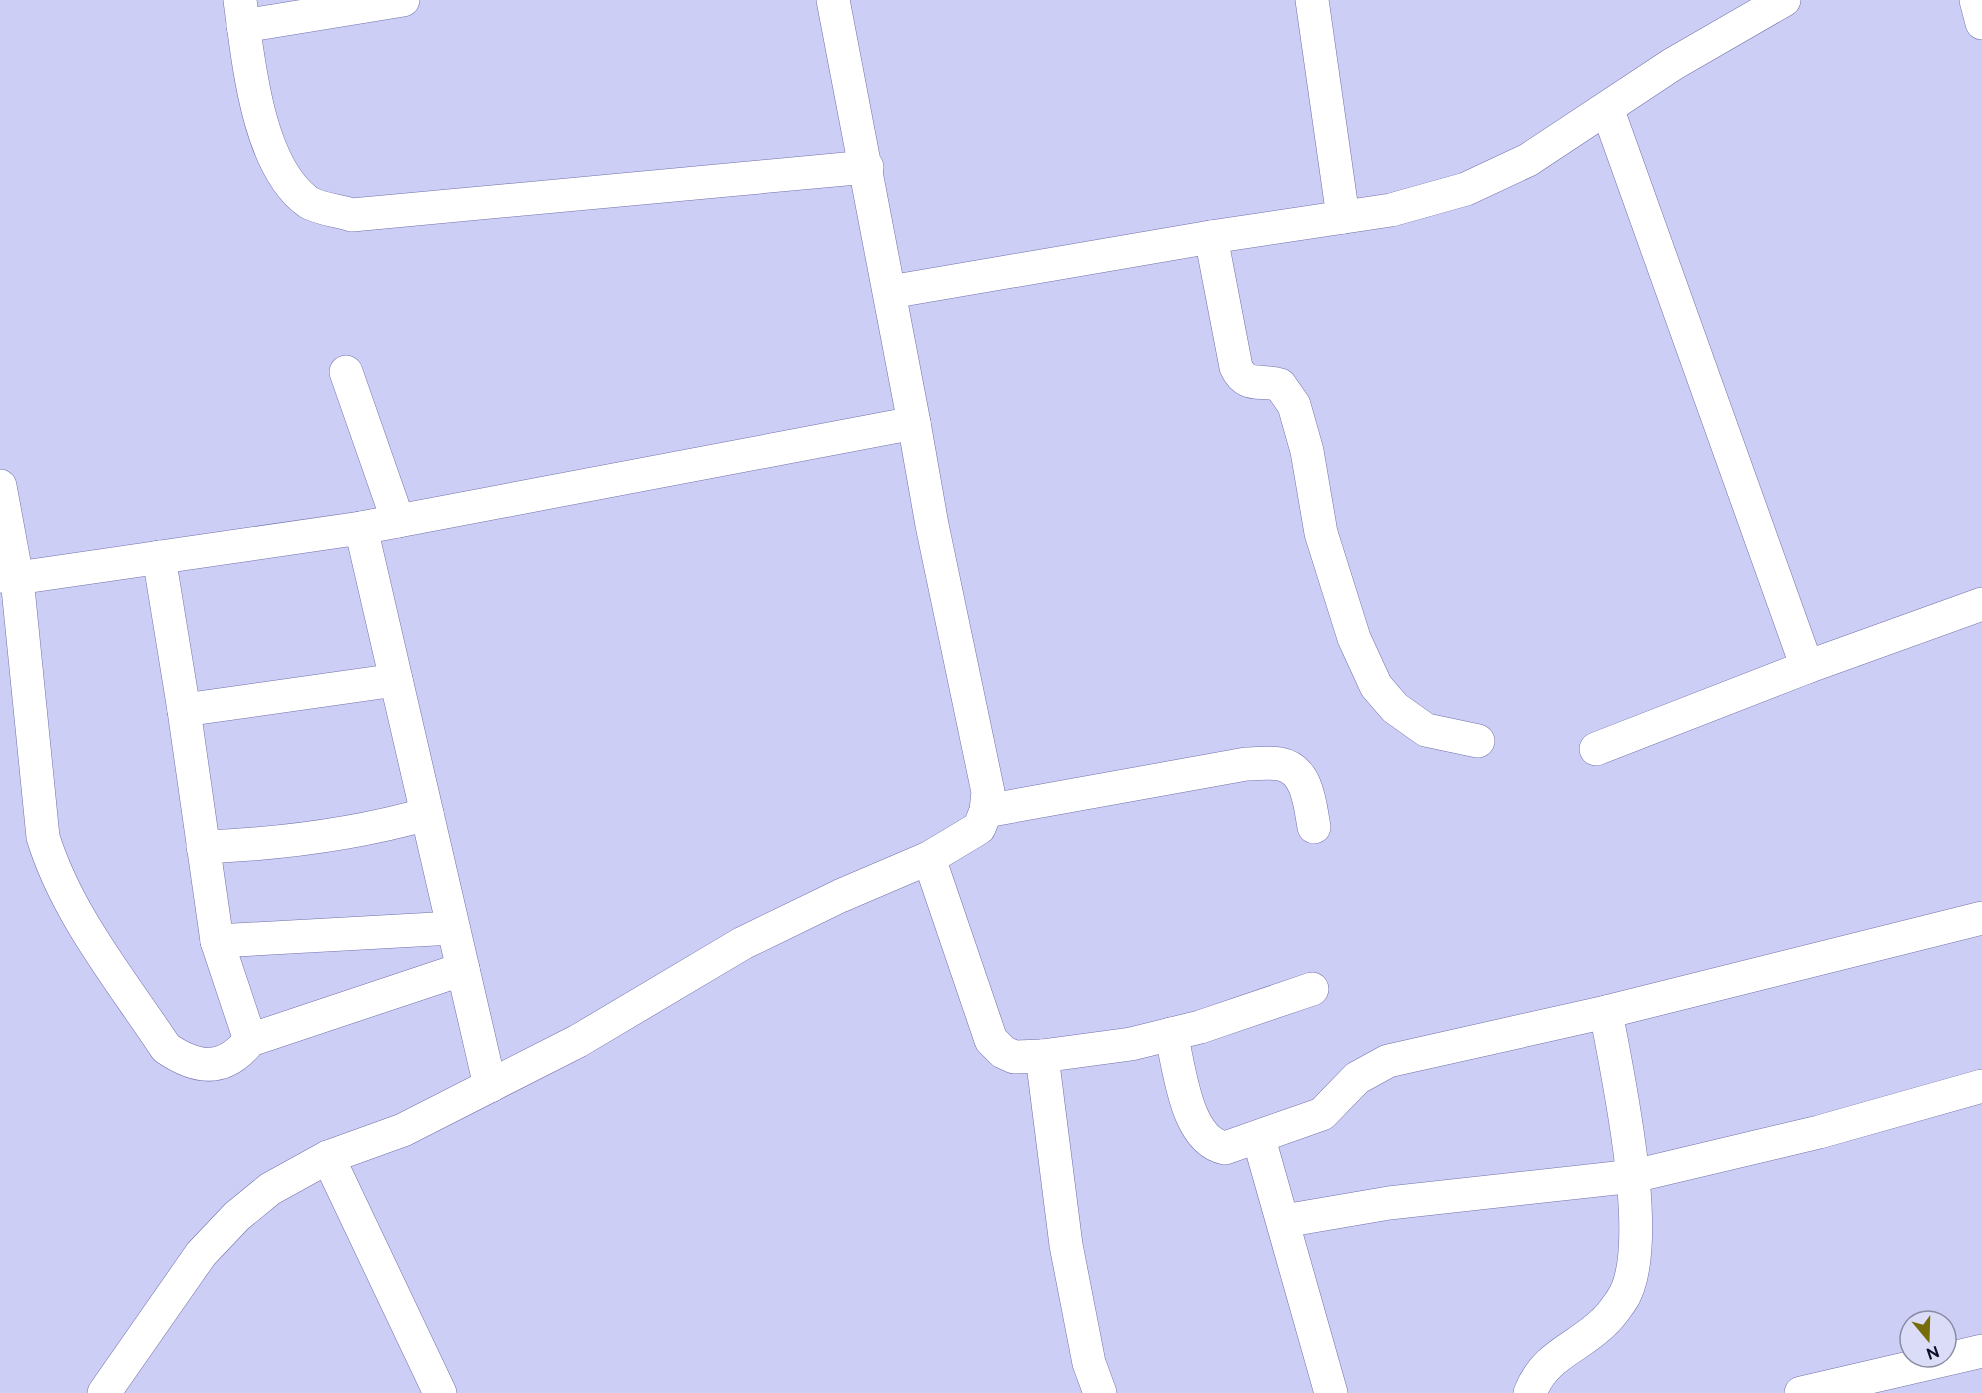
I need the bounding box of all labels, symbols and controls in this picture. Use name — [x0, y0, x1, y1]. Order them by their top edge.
north arrow — [1898, 1309, 1958, 1369]
text: N — [1924, 1342, 1942, 1364]

